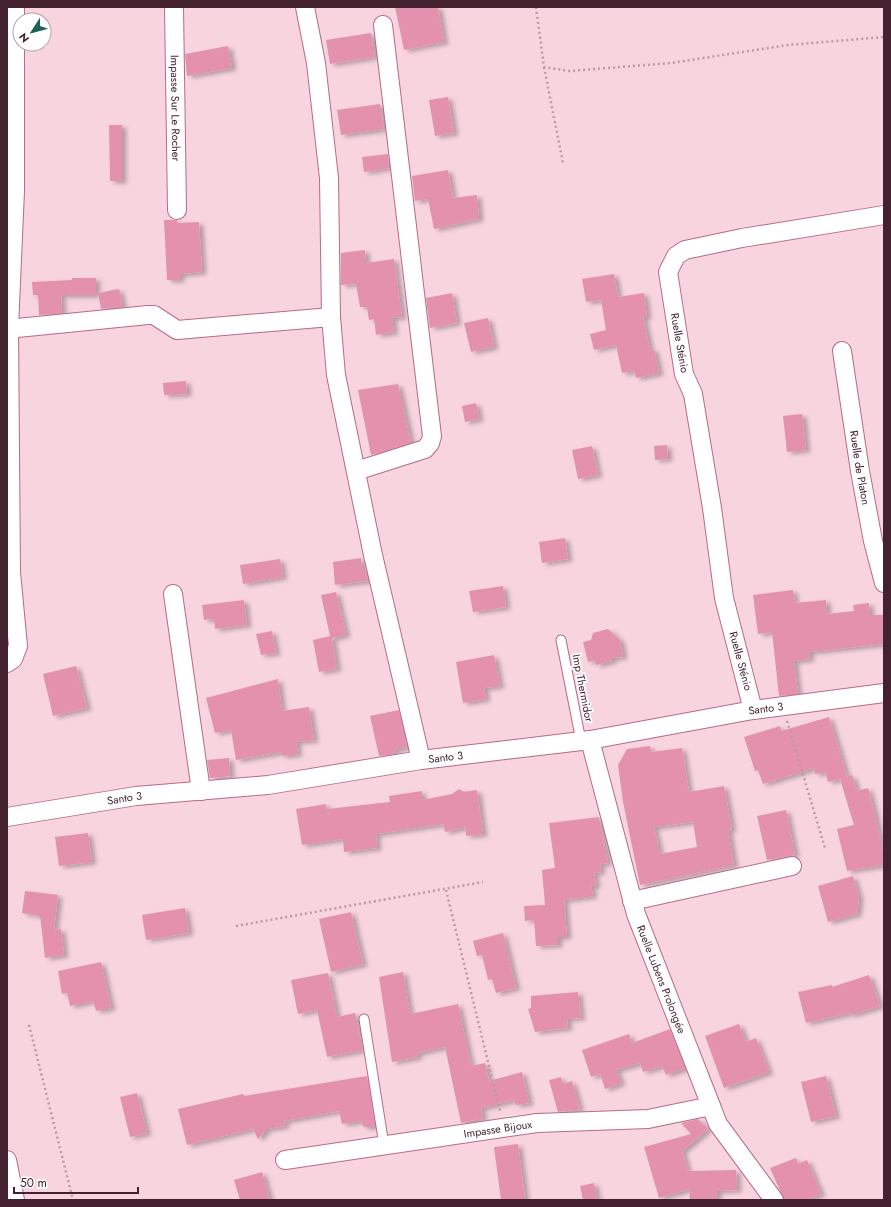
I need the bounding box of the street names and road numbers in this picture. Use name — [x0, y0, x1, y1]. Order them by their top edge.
street label: Impasse Sur Le Rocher — [167, 55, 184, 161]
street label: Ruelle Sténio — [667, 312, 693, 374]
street label: Ruelle de Platon — [846, 429, 874, 506]
street label: Ruelle Sténio — [725, 630, 757, 692]
street label: Imp Thermidor — [569, 653, 597, 723]
street label: Santo 3 — [747, 698, 784, 719]
street label: Santo 3 — [427, 747, 464, 767]
street label: Santo 3 — [106, 788, 142, 809]
street label: Ruelle Lubens Prolongée — [633, 923, 690, 1036]
street label: Impasse Bijoux — [462, 1116, 533, 1142]

